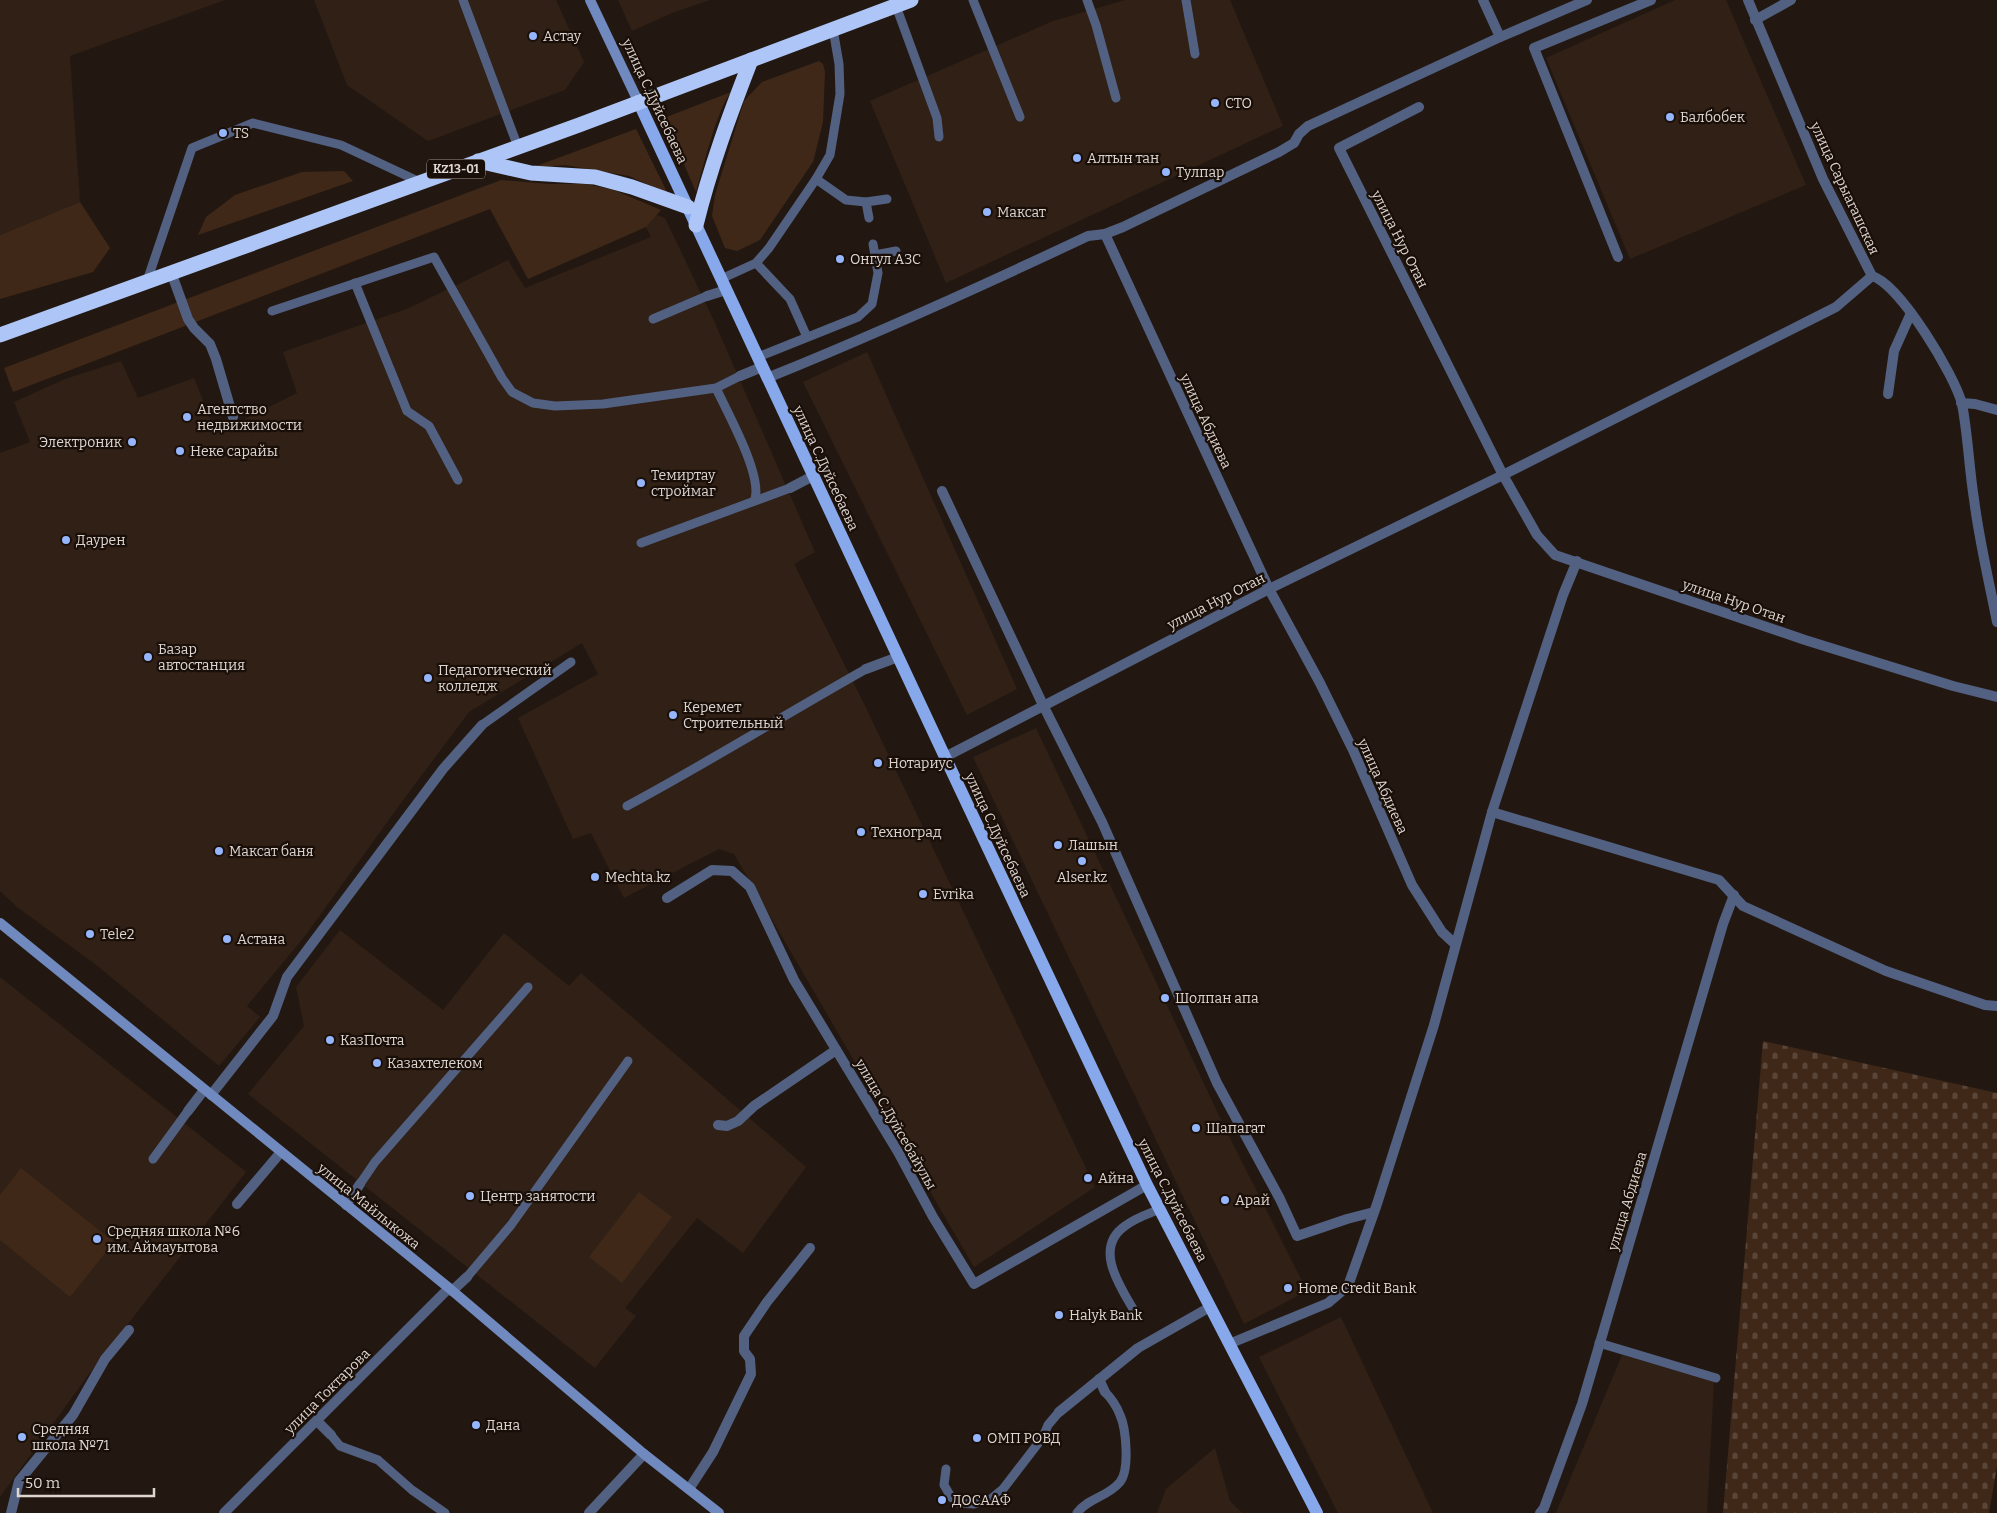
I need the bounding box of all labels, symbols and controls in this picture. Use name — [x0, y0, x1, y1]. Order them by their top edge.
place label: Астау — [543, 28, 582, 45]
marker: Астау — [527, 30, 539, 42]
street label: улица С.Дуйсебаева — [618, 35, 691, 167]
place label: СТО — [1225, 95, 1252, 112]
marker: СТО — [1209, 97, 1221, 109]
place label: Балбобек — [1680, 109, 1746, 126]
marker: Балбобек — [1664, 111, 1676, 123]
street label: улица Сарыагашская — [1806, 118, 1883, 257]
place label: TS — [233, 125, 249, 142]
marker: TS — [217, 127, 229, 139]
place label: Алтын тан — [1087, 150, 1159, 167]
marker: Алтын тан — [1071, 152, 1083, 164]
road number: KZ13-01 — [427, 160, 485, 178]
place label: Тулпар — [1176, 164, 1224, 181]
marker: Тулпар — [1160, 166, 1172, 178]
street label: улица Нур Отан — [1367, 187, 1432, 291]
place label: Максат — [997, 204, 1046, 221]
marker: Максат — [981, 206, 993, 218]
place label: Онгул АЗС — [850, 251, 921, 268]
marker: Онгул АЗС — [834, 253, 846, 265]
street label: улица Абдиева — [1176, 370, 1235, 472]
place label: Агентство недвижимости — [197, 401, 302, 434]
street label: улица С.Дуйсебаева — [789, 402, 862, 534]
marker: Агентство недвижимости — [181, 411, 193, 423]
place label: Электроник — [39, 434, 123, 451]
marker: Электроник — [126, 436, 138, 448]
place label: Неке сарайы — [190, 443, 278, 460]
marker: Неке сарайы — [174, 445, 186, 457]
place label: Темиртау строймаг — [651, 467, 716, 500]
marker: Темиртау строймаг — [635, 477, 647, 489]
place label: Даурен — [76, 532, 125, 549]
marker: Даурен — [60, 534, 72, 546]
street label: улица Нур Отан — [1164, 569, 1268, 634]
street label: улица Нур Отан — [1679, 576, 1787, 627]
place label: Базар автостанция — [158, 641, 245, 674]
marker: Базар автостанция — [142, 651, 154, 663]
place label: Педагогический колледж — [438, 662, 552, 695]
marker: Педагогический колледж — [422, 672, 434, 684]
place label: Керемет Строительный — [683, 699, 783, 732]
marker: Керемет Строительный — [667, 709, 679, 721]
street label: улица Абдиева — [1353, 735, 1411, 837]
place label: Нотариус — [888, 755, 953, 772]
marker: Нотариус — [872, 757, 884, 769]
street label: улица С.Дуйсебаева — [961, 769, 1034, 901]
place label: Техноград — [871, 824, 942, 841]
marker: Техноград — [855, 826, 867, 838]
place label: Лашын — [1068, 837, 1118, 854]
marker: Лашын — [1052, 839, 1064, 851]
place label: Максат баня — [229, 843, 314, 860]
marker: Максат баня — [213, 845, 225, 857]
marker: Alser.kz — [1076, 855, 1088, 867]
place label: Mechta.kz — [605, 869, 671, 886]
place label: Alser.kz — [1057, 869, 1108, 886]
marker: Mechta.kz — [589, 871, 601, 883]
place label: Evrika — [933, 886, 974, 903]
marker: Evrika — [917, 888, 929, 900]
place label: Tele2 — [100, 926, 134, 943]
marker: Tele2 — [84, 928, 96, 940]
place label: Астана — [237, 931, 285, 948]
marker: Астана — [221, 933, 233, 945]
place label: Шолпан апа — [1175, 990, 1259, 1007]
marker: Шолпан апа — [1159, 992, 1171, 1004]
place label: КазПочта — [340, 1032, 405, 1049]
marker: КазПочта — [324, 1034, 336, 1046]
place label: Казахтелеком — [387, 1055, 483, 1072]
street label: улица С.Дуйсебайулы — [851, 1055, 940, 1193]
marker: Казахтелеком — [371, 1057, 383, 1069]
place label: Шапагат — [1206, 1120, 1265, 1137]
marker: Шапагат — [1190, 1122, 1202, 1134]
street label: улица С.Дуйсебаева — [1134, 1135, 1211, 1265]
street label: улица Абдиева — [1604, 1149, 1651, 1254]
street label: улица Майлыкожа — [313, 1159, 424, 1253]
place label: Айна — [1098, 1170, 1134, 1187]
marker: Айна — [1082, 1172, 1094, 1184]
place label: Центр занятости — [480, 1188, 595, 1205]
marker: Центр занятости — [464, 1190, 476, 1202]
place label: Арай — [1235, 1192, 1270, 1209]
marker: Арай — [1219, 1194, 1231, 1206]
place label: Средняя школа №6 им. Аймауытова — [107, 1223, 240, 1256]
marker: Средняя школа №6 им. Аймауытова — [91, 1233, 103, 1245]
place label: Home Credit Bank — [1298, 1280, 1416, 1297]
marker: Home Credit Bank — [1282, 1282, 1294, 1294]
place label: Halyk Bank — [1069, 1307, 1143, 1324]
marker: Halyk Bank — [1053, 1309, 1065, 1321]
street label: улица Токтарова — [280, 1345, 374, 1438]
place label: Дана — [486, 1417, 521, 1434]
marker: Дана — [470, 1419, 482, 1431]
place label: Средняя школа №71 — [32, 1421, 110, 1454]
place label: ОМП РОВД — [987, 1430, 1061, 1447]
marker: Средняя школа №71 — [16, 1431, 28, 1443]
marker: ОМП РОВД — [971, 1432, 983, 1444]
scale bar — [18, 1466, 154, 1498]
text: 50 m — [25, 1474, 61, 1492]
place label: ДОСААФ — [952, 1492, 1011, 1509]
marker: ДОСААФ — [936, 1494, 948, 1506]

